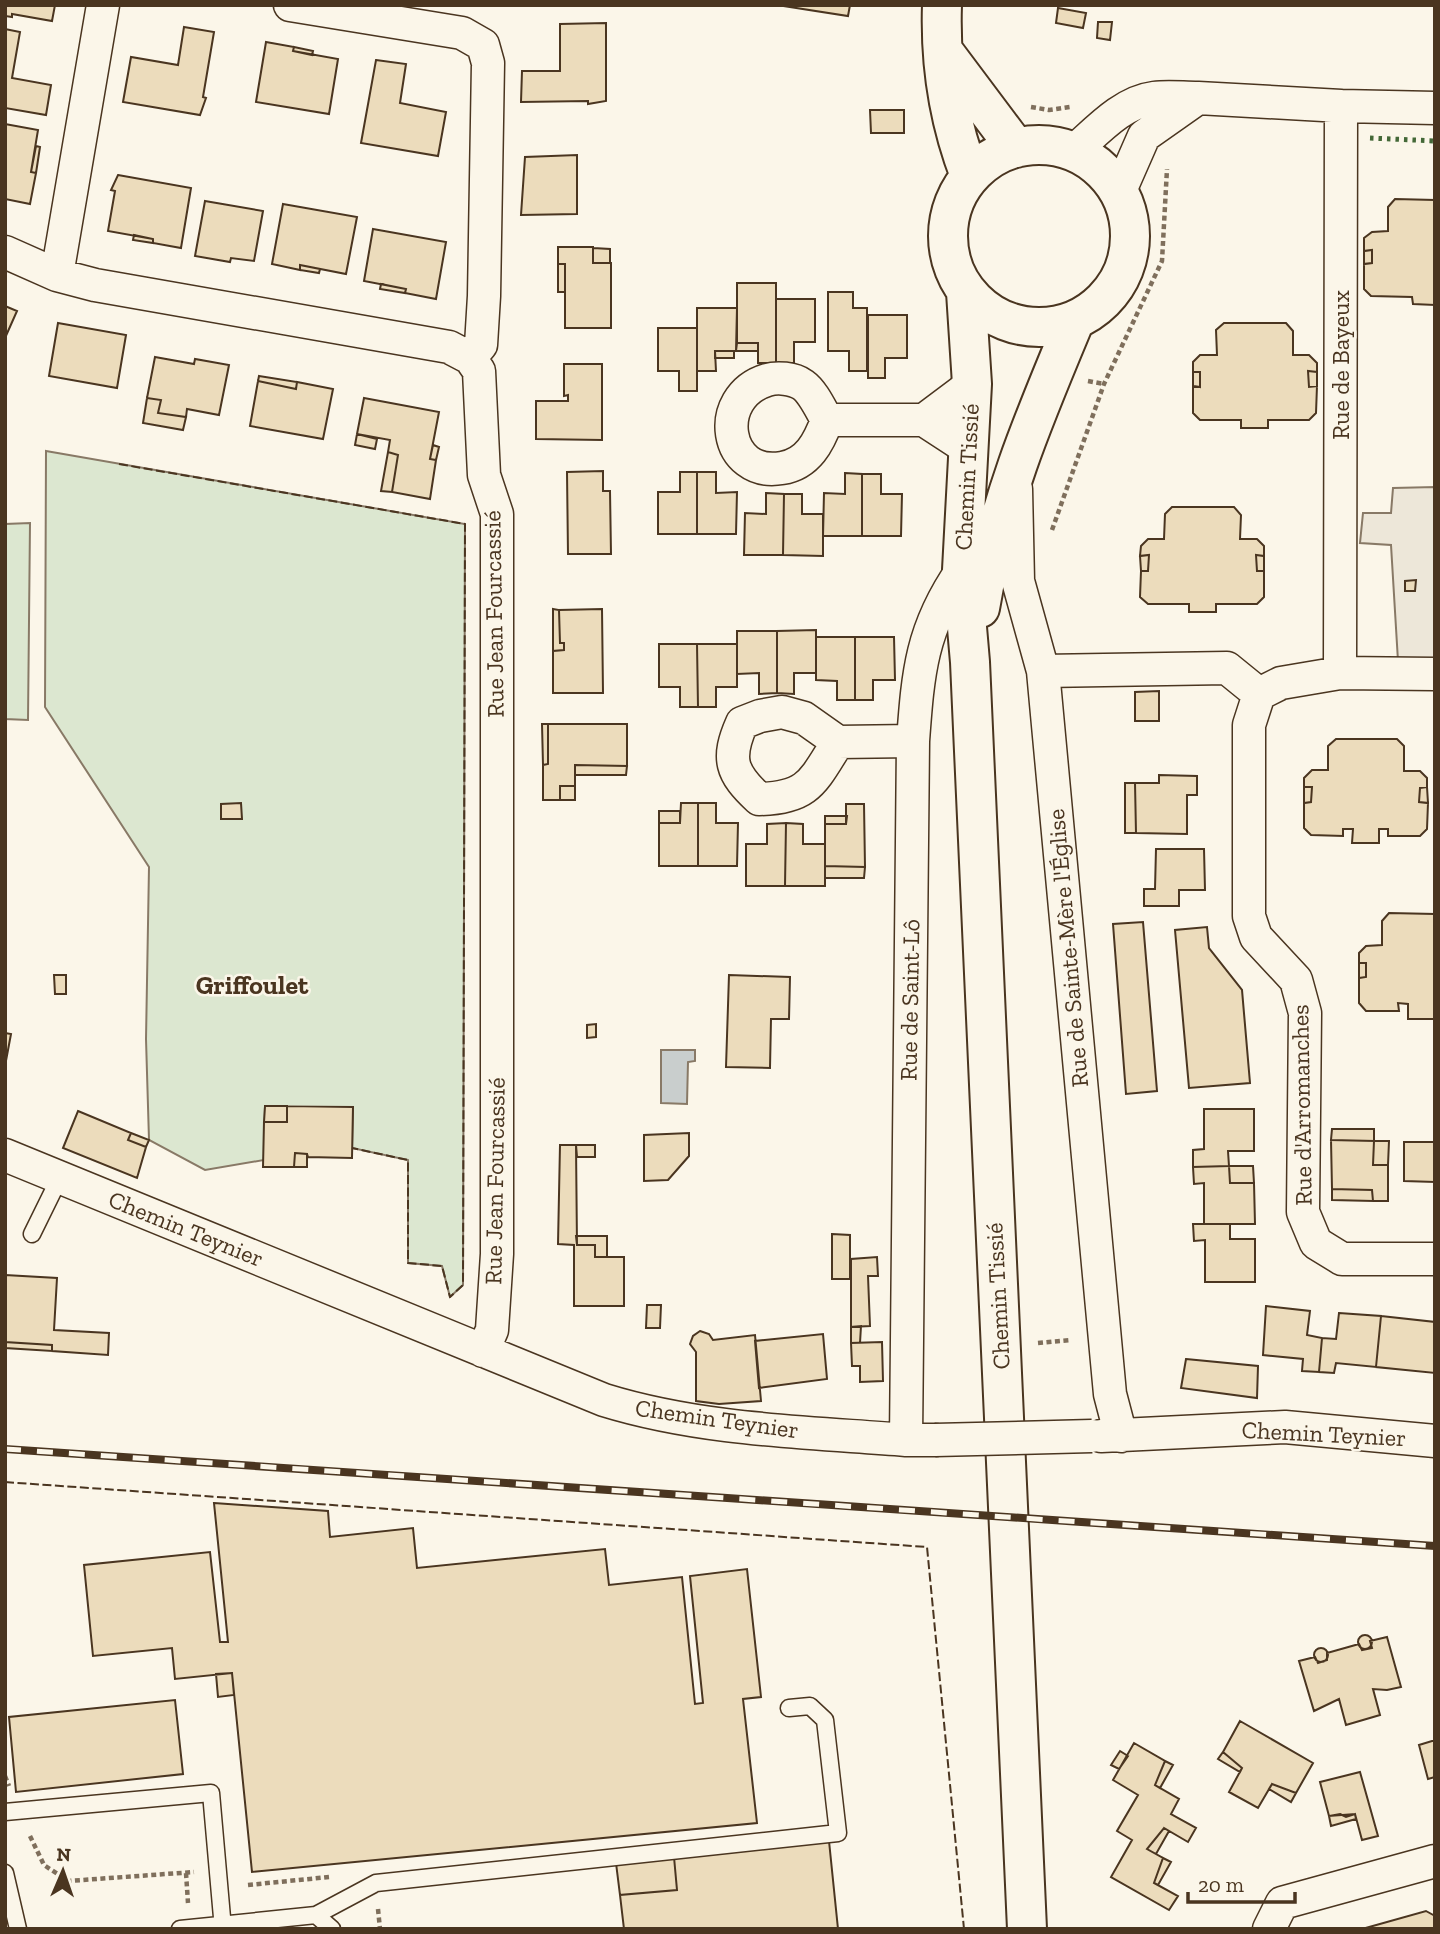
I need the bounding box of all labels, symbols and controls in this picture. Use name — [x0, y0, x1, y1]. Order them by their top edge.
street label: Rue de Bayeux — [1326, 290, 1355, 440]
street label: Chemin Tissié — [948, 403, 985, 551]
street label: Rue Jean Fourcassié — [477, 510, 510, 718]
street label: Rue de Sainte-Mère l'Église — [1041, 808, 1094, 1088]
street label: Rue de Saint-Lô — [894, 919, 925, 1081]
district label: Griffoulet — [196, 969, 309, 1001]
street label: Rue d'Arromanches — [1285, 1004, 1318, 1206]
street label: Rue Jean Fourcassié — [478, 1077, 511, 1285]
street label: Chemin Teynier — [104, 1184, 268, 1273]
street label: Chemin Tissié — [979, 1222, 1016, 1370]
street label: Chemin Teynier — [633, 1393, 801, 1444]
street label: Chemin Teynier — [1241, 1415, 1407, 1452]
north arrow — [28, 1836, 98, 1906]
text: N — [56, 1843, 71, 1866]
scale bar — [1188, 1860, 1295, 1904]
text: 20 m — [1198, 1872, 1244, 1897]

